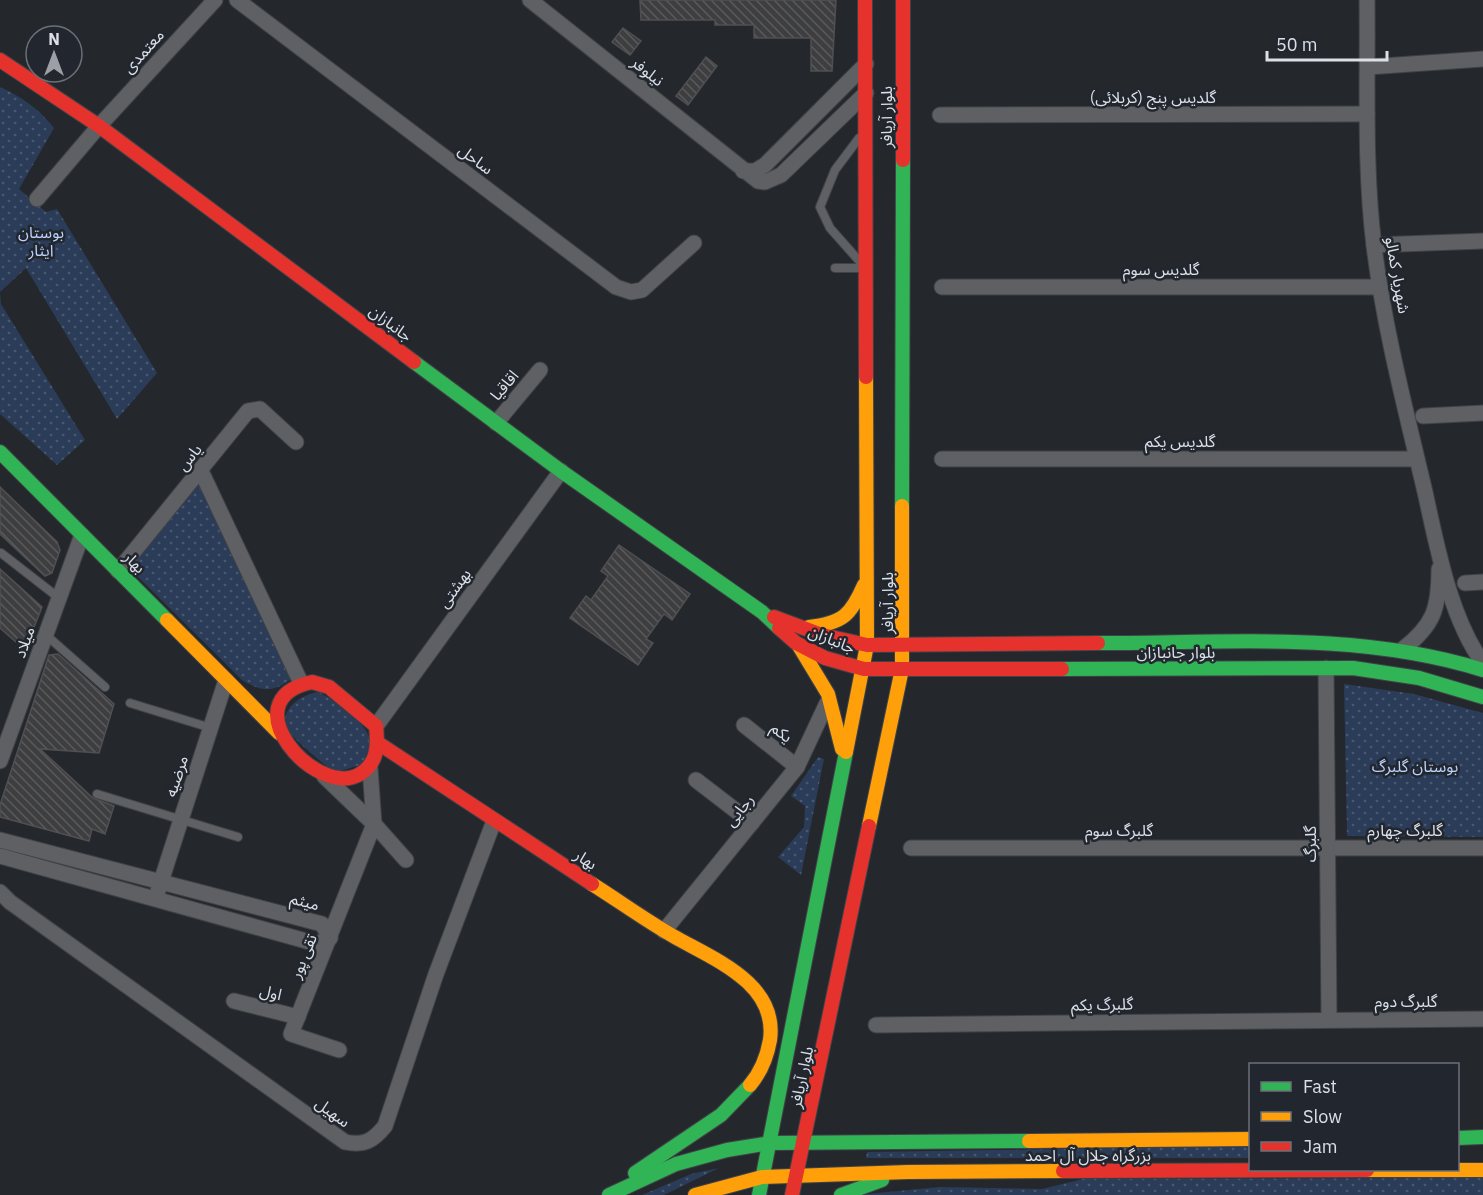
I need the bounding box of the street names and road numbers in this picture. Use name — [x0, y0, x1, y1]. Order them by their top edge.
street label: معتمدی — [118, 25, 168, 77]
street label: نیلوفر — [627, 51, 668, 90]
street label: بلوار آریافر — [876, 86, 896, 149]
street label: گلدیس پنج (کربلائی) — [1090, 87, 1217, 110]
street label: ساحل — [455, 139, 497, 179]
street label: شهریار کمالو — [1381, 235, 1415, 315]
street label: گلدیس سوم — [1123, 259, 1200, 282]
street label: جانبازان — [366, 300, 416, 346]
street label: اقاقیا — [486, 366, 522, 404]
street label: گلدیس یکم — [1145, 431, 1216, 454]
street label: یاس — [172, 440, 206, 474]
street label: بهار — [119, 546, 150, 577]
street label: بهشتی — [433, 564, 475, 612]
street label: بلوار آریافر — [877, 572, 897, 635]
street label: جانبازان — [806, 621, 858, 657]
street label: میلاد — [9, 624, 39, 660]
street label: بلوار جانبازان — [1137, 642, 1215, 662]
street label: یکم — [765, 717, 797, 749]
street label: مرضیه — [160, 753, 192, 799]
street label: رجایی — [720, 790, 758, 830]
street label: گلبرگ سوم — [1085, 820, 1154, 843]
street label: گلبرگ چهارم — [1367, 820, 1443, 843]
street label: گلبرگ — [1300, 825, 1320, 862]
street label: بهار — [570, 844, 601, 874]
street label: میثم — [287, 888, 322, 917]
street label: تقی پور — [285, 930, 322, 983]
street label: اول — [258, 980, 284, 1005]
street label: گلبرگ دوم — [1375, 991, 1438, 1014]
street label: گلبرگ یکم — [1071, 993, 1134, 1018]
street label: بلوار آریافر — [785, 1044, 817, 1110]
street label: سهیل — [312, 1093, 354, 1131]
street label: بزرگراه جلال آل احمد — [1025, 1145, 1151, 1166]

